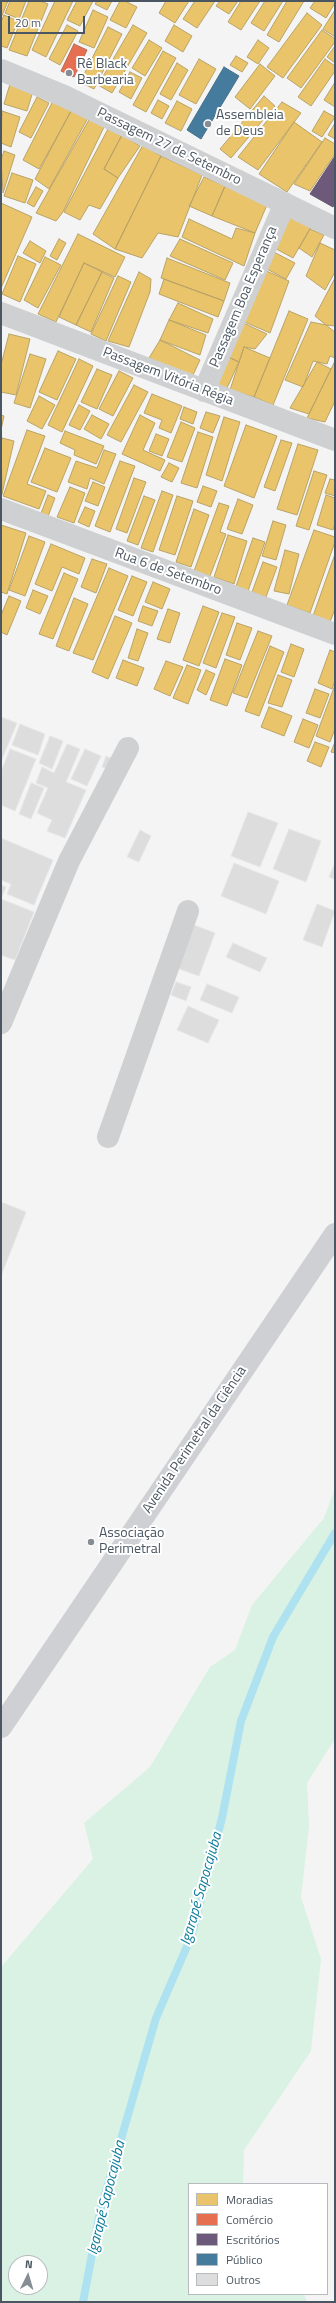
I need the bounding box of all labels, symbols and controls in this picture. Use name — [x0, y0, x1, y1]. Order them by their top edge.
scale bar — [10, 8, 87, 34]
text: 20 m — [15, 13, 41, 32]
place label: Rê Black Barbearia — [77, 57, 134, 90]
marker: Rê Black Barbearia — [64, 68, 74, 78]
street label: Passagem 27 de Setembro — [94, 105, 244, 189]
place label: Assembleia de Deus — [216, 108, 284, 140]
marker: Assembleia de Deus — [203, 119, 213, 129]
street label: Passagem Boa Esperança — [207, 224, 281, 370]
street label: Passagem Vitória Régia — [100, 344, 236, 410]
street label: Rua 6 de Setembro — [112, 545, 224, 599]
street label: Avenida Perimetral da Ciência — [139, 1363, 251, 1517]
place label: Associação Perimetral — [99, 1526, 164, 1558]
marker: Associação Perimetral — [86, 1537, 96, 1547]
water label: Igarapé Sapocajuba — [177, 1831, 227, 1947]
water label: Igarapé Sapocajuba — [84, 2139, 130, 2257]
legend — [188, 2183, 328, 2295]
text: Moradias — [226, 2190, 273, 2209]
text: Comércio — [226, 2210, 273, 2229]
text: Escritórios — [226, 2230, 279, 2249]
text: Público — [226, 2250, 263, 2269]
north arrow — [8, 2255, 48, 2295]
text: N — [24, 2256, 33, 2272]
text: Outros — [226, 2270, 260, 2289]

